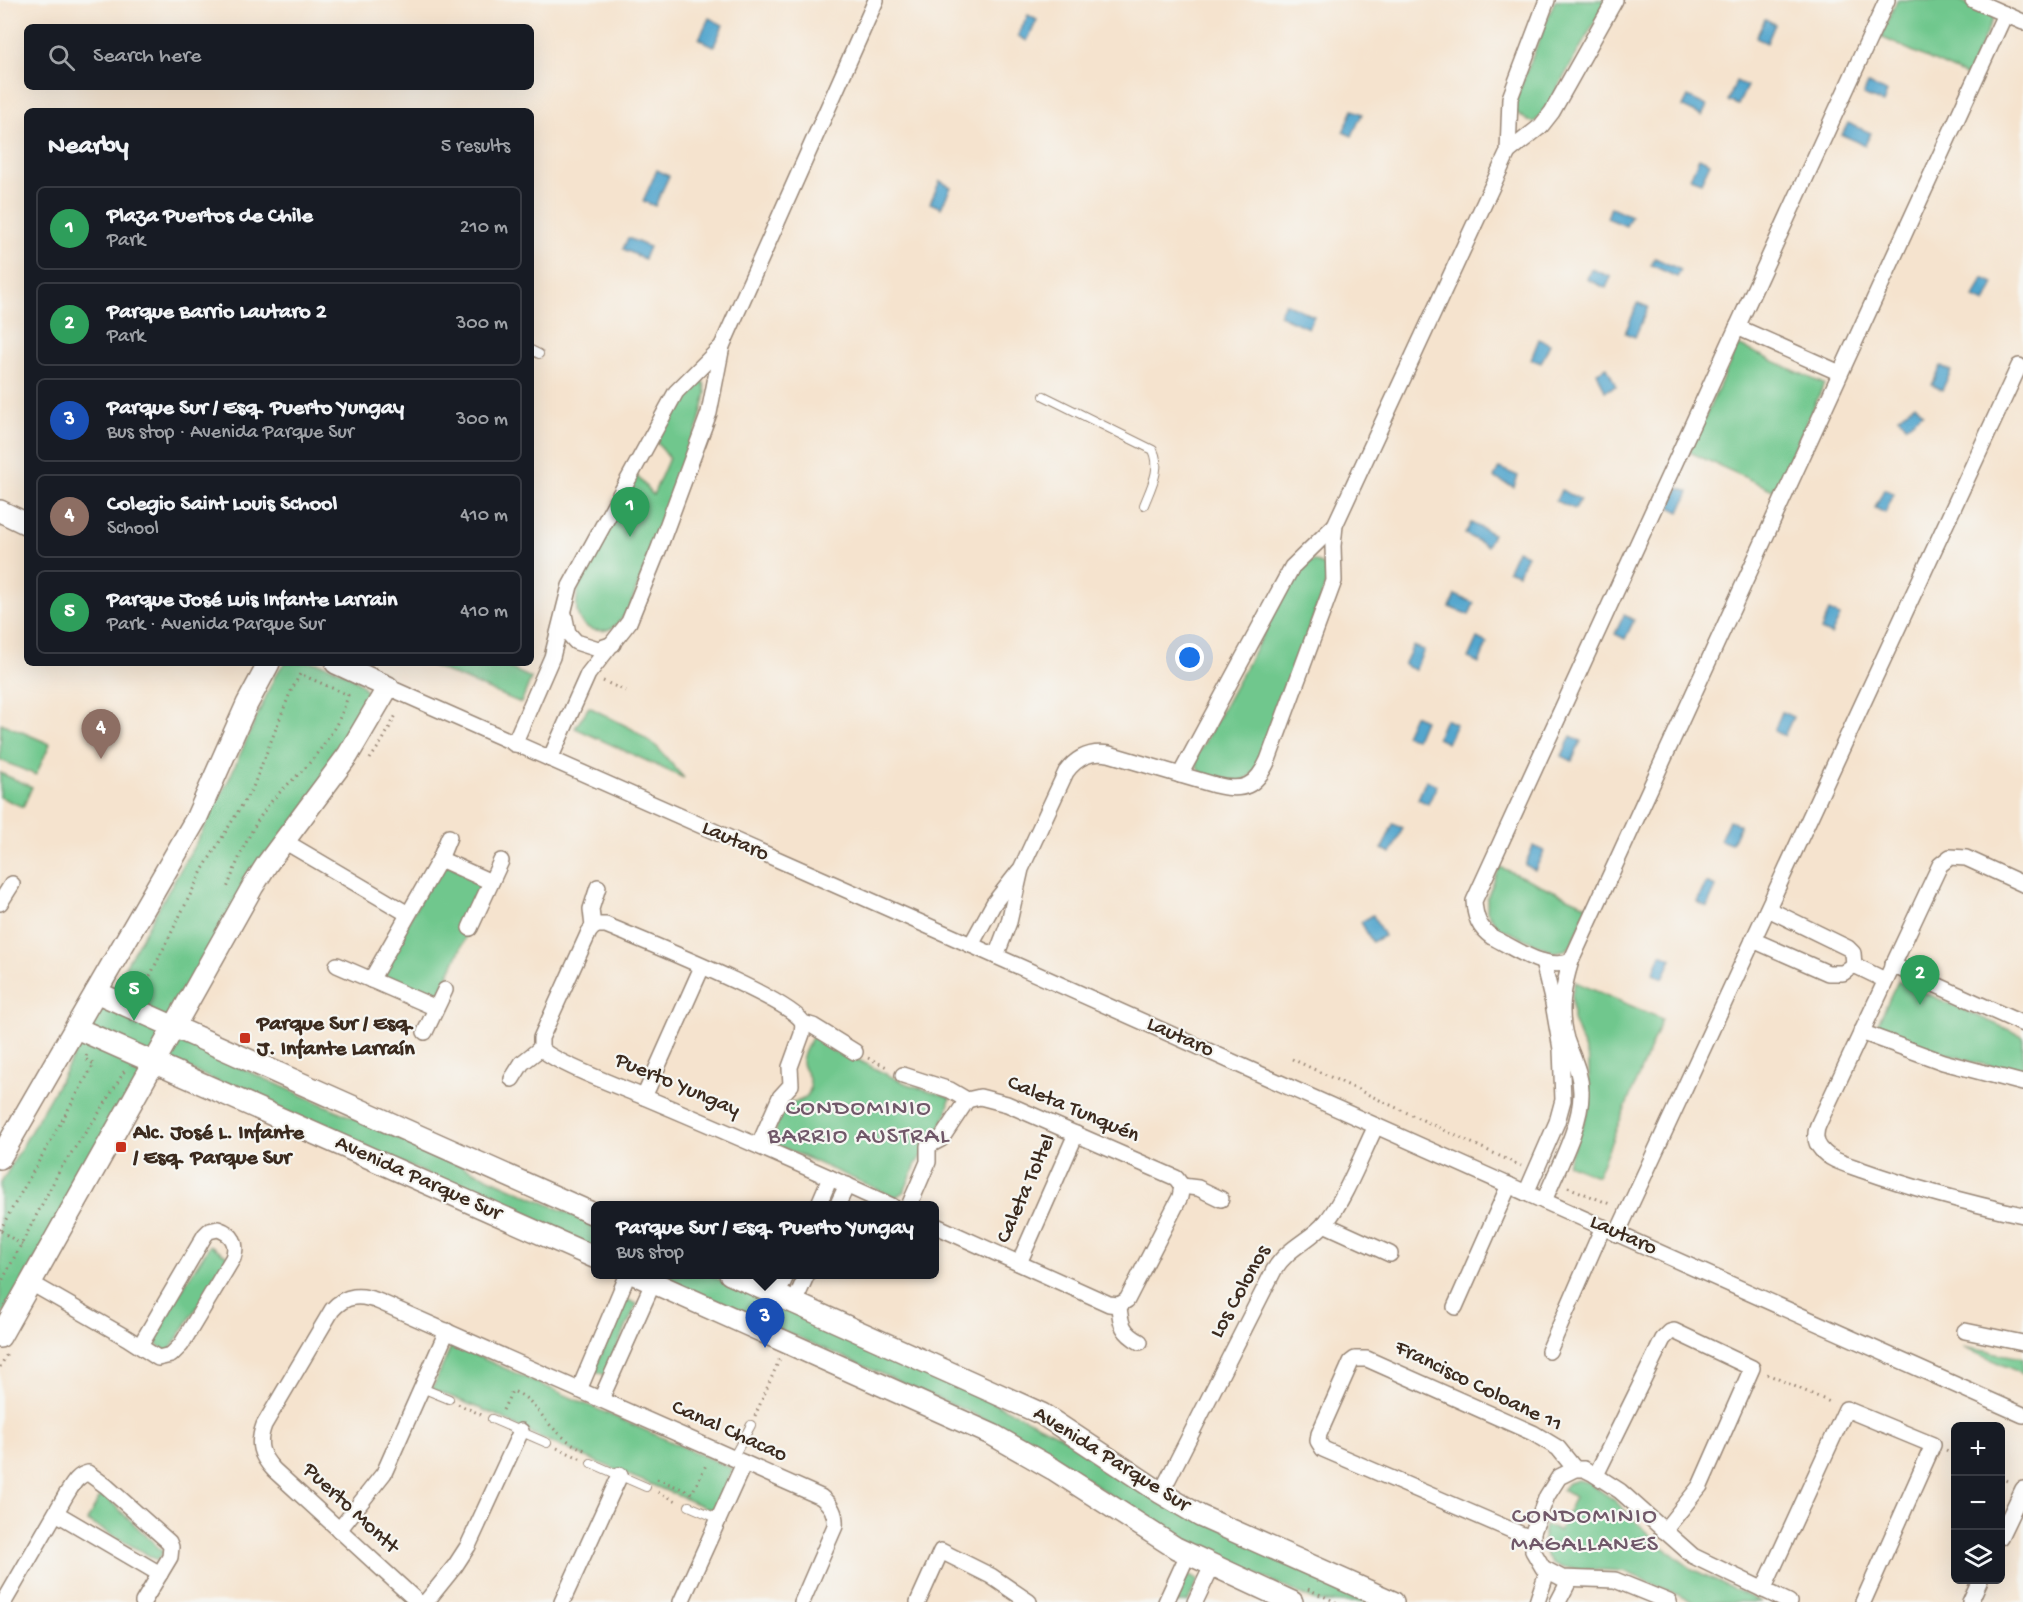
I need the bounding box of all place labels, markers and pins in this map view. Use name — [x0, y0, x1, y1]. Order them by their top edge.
pin: 1 — [610, 488, 650, 537]
pin: 4 — [82, 710, 120, 759]
pin: 2 — [1900, 956, 1940, 1005]
pin: 5 — [114, 972, 154, 1021]
place label: Parque Sur / Esq. J. Infante Larraín — [256, 1012, 415, 1063]
marker: Parque Sur / Esq. J. Infante Larraín — [238, 1031, 252, 1045]
place label: Alc. José L. Infante / Esq. Parque Sur — [132, 1121, 304, 1172]
marker: Alc. José L. Infante / Esq. Parque Sur — [114, 1140, 128, 1154]
pin: 3 — [746, 1298, 784, 1348]

